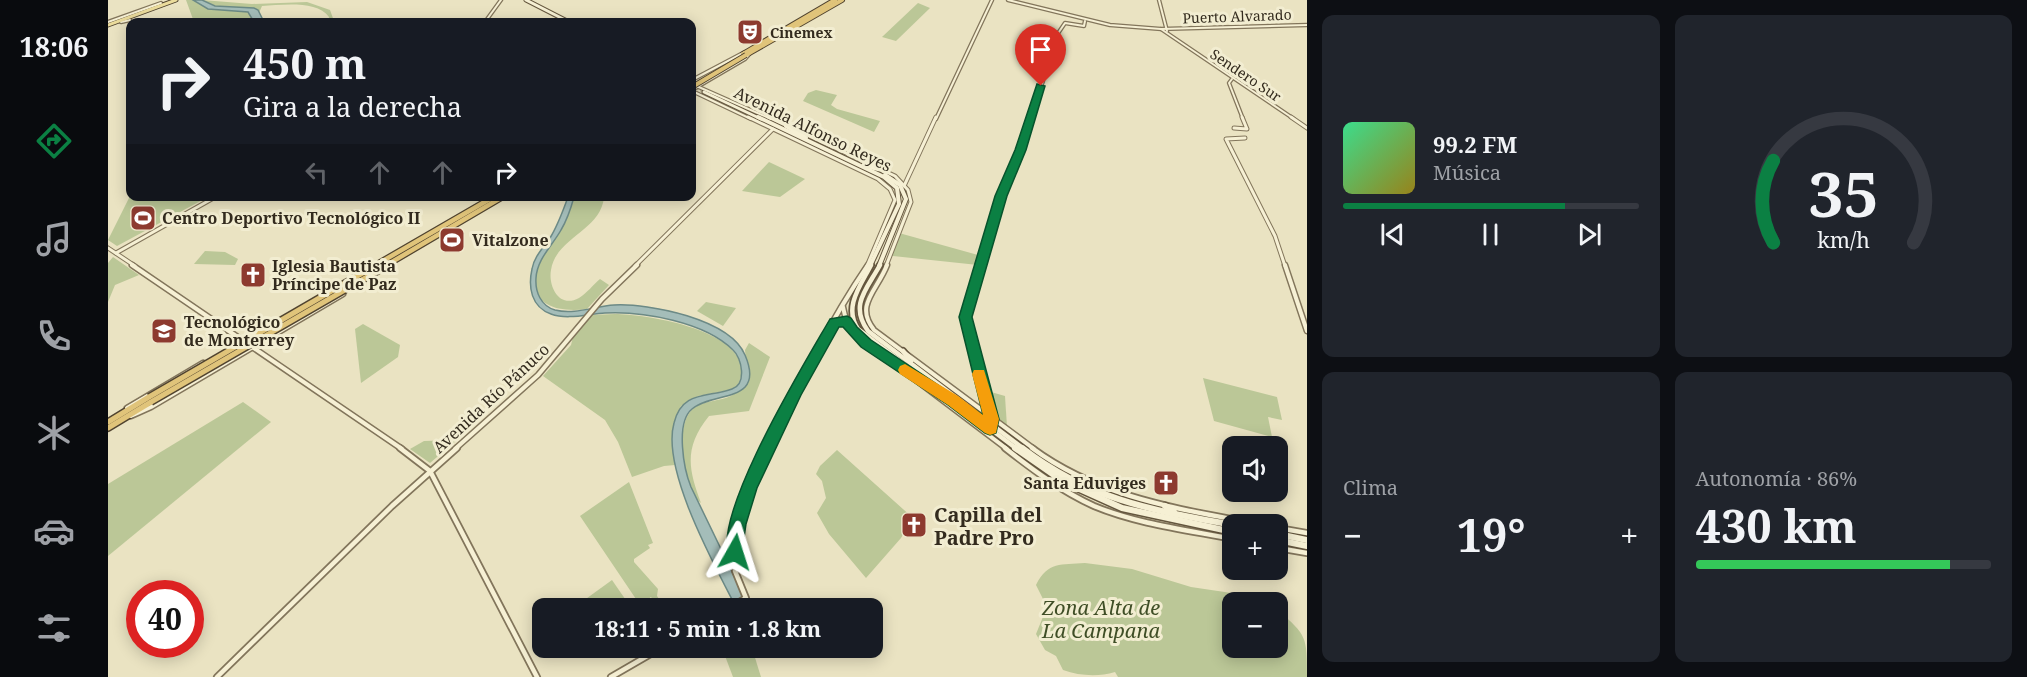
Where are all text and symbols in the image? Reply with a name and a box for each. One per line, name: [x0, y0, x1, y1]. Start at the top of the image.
street label: Puerto Alvarado: [1182, 5, 1292, 27]
theatre icon: Cinemex: [735, 17, 765, 47]
place label: Cinemex: [770, 23, 833, 42]
pin: [1015, 24, 1066, 86]
text: 18:06: [19, 28, 89, 65]
icon: arrive: [1024, 33, 1057, 66]
text: 450 m: [243, 34, 367, 91]
icon: right: [144, 42, 222, 120]
street label: Sendero Sur: [1207, 44, 1285, 106]
street label: Avenida Alfonso Reyes: [731, 81, 895, 177]
text: Gira a la derecha: [243, 88, 462, 125]
icon: directions: [33, 120, 75, 162]
text: 99.2 FM: [1433, 129, 1517, 159]
text: 35: [1808, 150, 1879, 235]
icon: left: [300, 156, 333, 189]
icon: ahead: [363, 156, 396, 189]
icon: ahead: [426, 156, 459, 189]
icon: right: [489, 156, 522, 189]
text: Música: [1433, 159, 1501, 186]
sports icon: Centro Deportivo Tecnológico II: [128, 203, 158, 233]
place label: Centro Deportivo Tecnológico II: [162, 207, 420, 229]
icon: music: [33, 218, 75, 260]
icon: previous: [1376, 218, 1409, 251]
icon: pause: [1474, 218, 1507, 251]
icon: next: [1573, 218, 1606, 251]
sports icon: Vitalzone: [437, 225, 467, 255]
text: km/h: [1817, 226, 1870, 255]
place label: Vitalzone: [472, 229, 549, 251]
place label: Iglesia Bautista Príncipe de Paz: [272, 255, 397, 295]
church icon: Iglesia Bautista Príncipe de Paz: [238, 260, 268, 290]
place label: Tecnológico de Monterrey: [184, 311, 295, 351]
icon: phone: [33, 315, 75, 357]
school or university icon: Tecnológico de Monterrey: [149, 316, 179, 346]
street label: Avenida Río Pánuco: [428, 338, 554, 458]
icon: climate: [33, 412, 75, 454]
map controls: [1222, 436, 1288, 658]
button: sound: [1222, 436, 1288, 502]
text: Autonomía · 86%: [1696, 465, 1857, 492]
church icon: Santa Eduviges: [1151, 468, 1181, 498]
place label: Santa Eduviges: [1024, 472, 1146, 494]
text: Clima: [1343, 474, 1398, 501]
text: 430 km: [1696, 495, 1857, 556]
place label: Capilla del Padre Pro: [934, 501, 1042, 551]
text: 19°: [1457, 504, 1526, 565]
icon: car: [33, 510, 75, 552]
church icon: Capilla del Padre Pro: [899, 510, 929, 540]
text: −: [1343, 513, 1362, 558]
text: +: [1620, 513, 1638, 558]
button: +: [1222, 514, 1288, 580]
position arrow: [703, 520, 767, 584]
speed limit sign: 40: [126, 580, 204, 658]
button: −: [1222, 592, 1288, 658]
park label: Zona Alta de La Campana: [1041, 594, 1160, 644]
icon: filters: [33, 607, 75, 649]
text: 18:11 · 5 min · 1.8 km: [594, 613, 821, 643]

